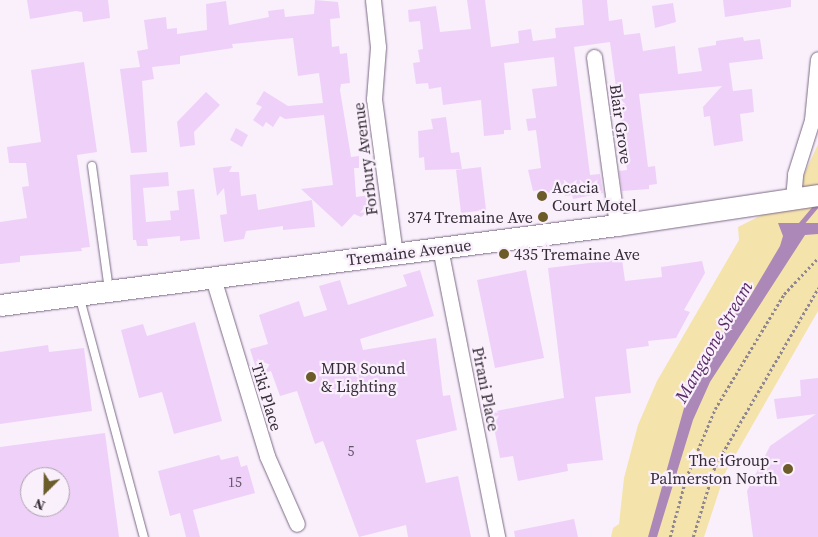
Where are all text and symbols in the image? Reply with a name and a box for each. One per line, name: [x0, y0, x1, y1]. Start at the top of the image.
street label: Blair Grove: [606, 83, 636, 165]
street label: Forbury Avenue: [349, 101, 381, 217]
place label: Acacia Court Motel: [552, 177, 637, 215]
marker: Acacia Court Motel: [536, 190, 548, 202]
place label: 374 Tremaine Ave: [407, 207, 533, 227]
marker: 374 Tremaine Ave: [537, 211, 549, 223]
street label: Tremaine Avenue: [346, 235, 472, 269]
place label: 435 Tremaine Ave: [514, 244, 640, 264]
marker: 435 Tremaine Ave: [498, 248, 510, 260]
water label: Mangaone Stream: [671, 277, 757, 407]
street label: Pirani Place: [468, 345, 504, 433]
place label: MDR Sound & Lighting: [321, 358, 405, 396]
street label: Tiki Place: [248, 361, 286, 433]
marker: MDR Sound & Lighting: [305, 371, 317, 383]
house number: 5: [348, 443, 354, 459]
place label: The iGroup - Palmerston North: [650, 450, 778, 488]
marker: The iGroup - Palmerston North: [782, 463, 794, 475]
north arrow: [20, 467, 70, 517]
house number: 15: [228, 474, 242, 490]
text: N: [31, 494, 48, 516]

